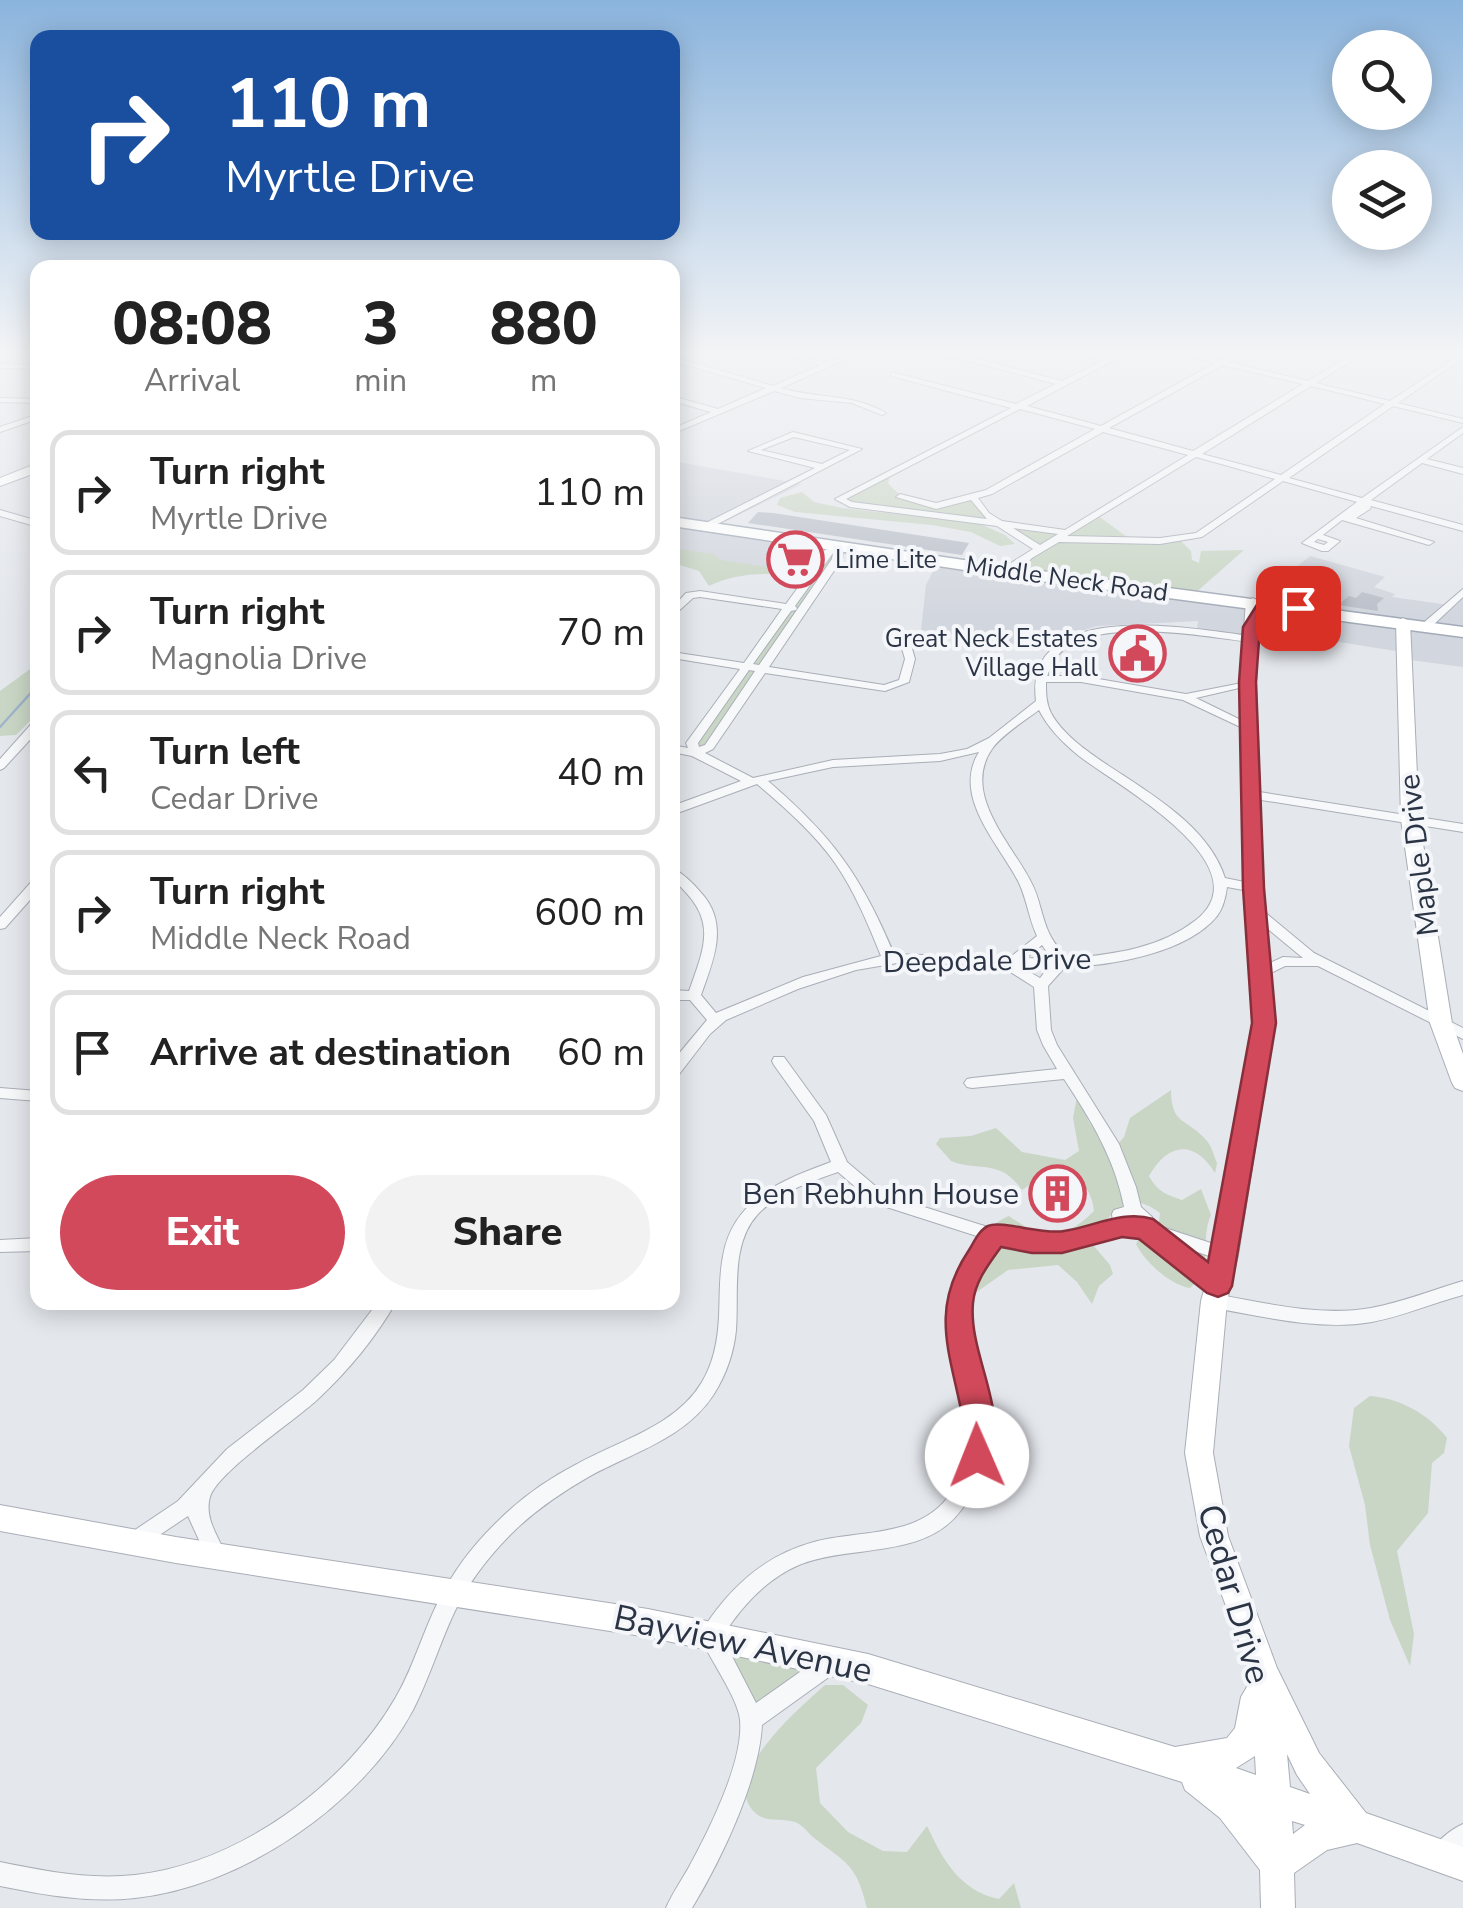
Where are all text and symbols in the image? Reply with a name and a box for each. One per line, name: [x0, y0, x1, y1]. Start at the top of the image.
map controls: [1332, 30, 1432, 250]
button: search: [1332, 30, 1432, 130]
text: 110 m: [225, 56, 431, 152]
icon: right: [60, 70, 190, 200]
text: Myrtle Drive: [225, 147, 475, 208]
button: layers: [1332, 150, 1432, 250]
text: 08:08: [112, 283, 272, 365]
text: 3: [363, 283, 399, 365]
text: 880: [490, 283, 598, 365]
text: Arrival: [144, 359, 240, 402]
text: min: [354, 359, 407, 402]
text: m: [530, 359, 557, 402]
text: Turn right: [150, 446, 325, 497]
icon: right: [65, 465, 120, 520]
text: 110 m: [534, 467, 645, 518]
text: Myrtle Drive: [150, 497, 328, 540]
supermarket icon: Lime Lite: [766, 530, 826, 590]
place label: Lime Lite: [835, 543, 937, 577]
street label: Middle Neck Road: [964, 548, 1170, 610]
pin: [1256, 566, 1341, 651]
icon: arrive: [1271, 581, 1326, 636]
text: Turn right: [150, 586, 325, 637]
icon: right: [65, 605, 120, 660]
text: 70 m: [557, 607, 645, 658]
place label: Great Neck Estates Village Hall: [885, 622, 1099, 685]
public building icon: Great Neck Estates Village Hall: [1107, 623, 1167, 683]
text: Magnolia Drive: [150, 637, 367, 680]
text: Turn left: [150, 726, 300, 777]
icon: left: [65, 745, 120, 800]
text: 40 m: [557, 747, 645, 798]
street label: Maple Drive: [1389, 772, 1449, 938]
text: Cedar Drive: [150, 777, 319, 820]
text: Turn right: [150, 866, 325, 917]
icon: right: [65, 885, 120, 940]
text: 600 m: [534, 887, 645, 938]
text: Middle Neck Road: [150, 917, 411, 960]
street label: Deepdale Drive: [882, 939, 1092, 983]
icon: arrive: [65, 1025, 120, 1080]
text: Arrive at destination: [150, 1027, 511, 1078]
text: 60 m: [557, 1027, 645, 1078]
building icon: Ben Rebhuhn House: [1028, 1164, 1088, 1224]
place label: Ben Rebhuhn House: [742, 1174, 1019, 1215]
button: Exit: [60, 1175, 345, 1290]
button: Share: [365, 1175, 650, 1290]
position arrow: [925, 1404, 1029, 1508]
street label: Cedar Drive: [1186, 1499, 1282, 1689]
street label: Bayview Avenue: [610, 1594, 876, 1694]

